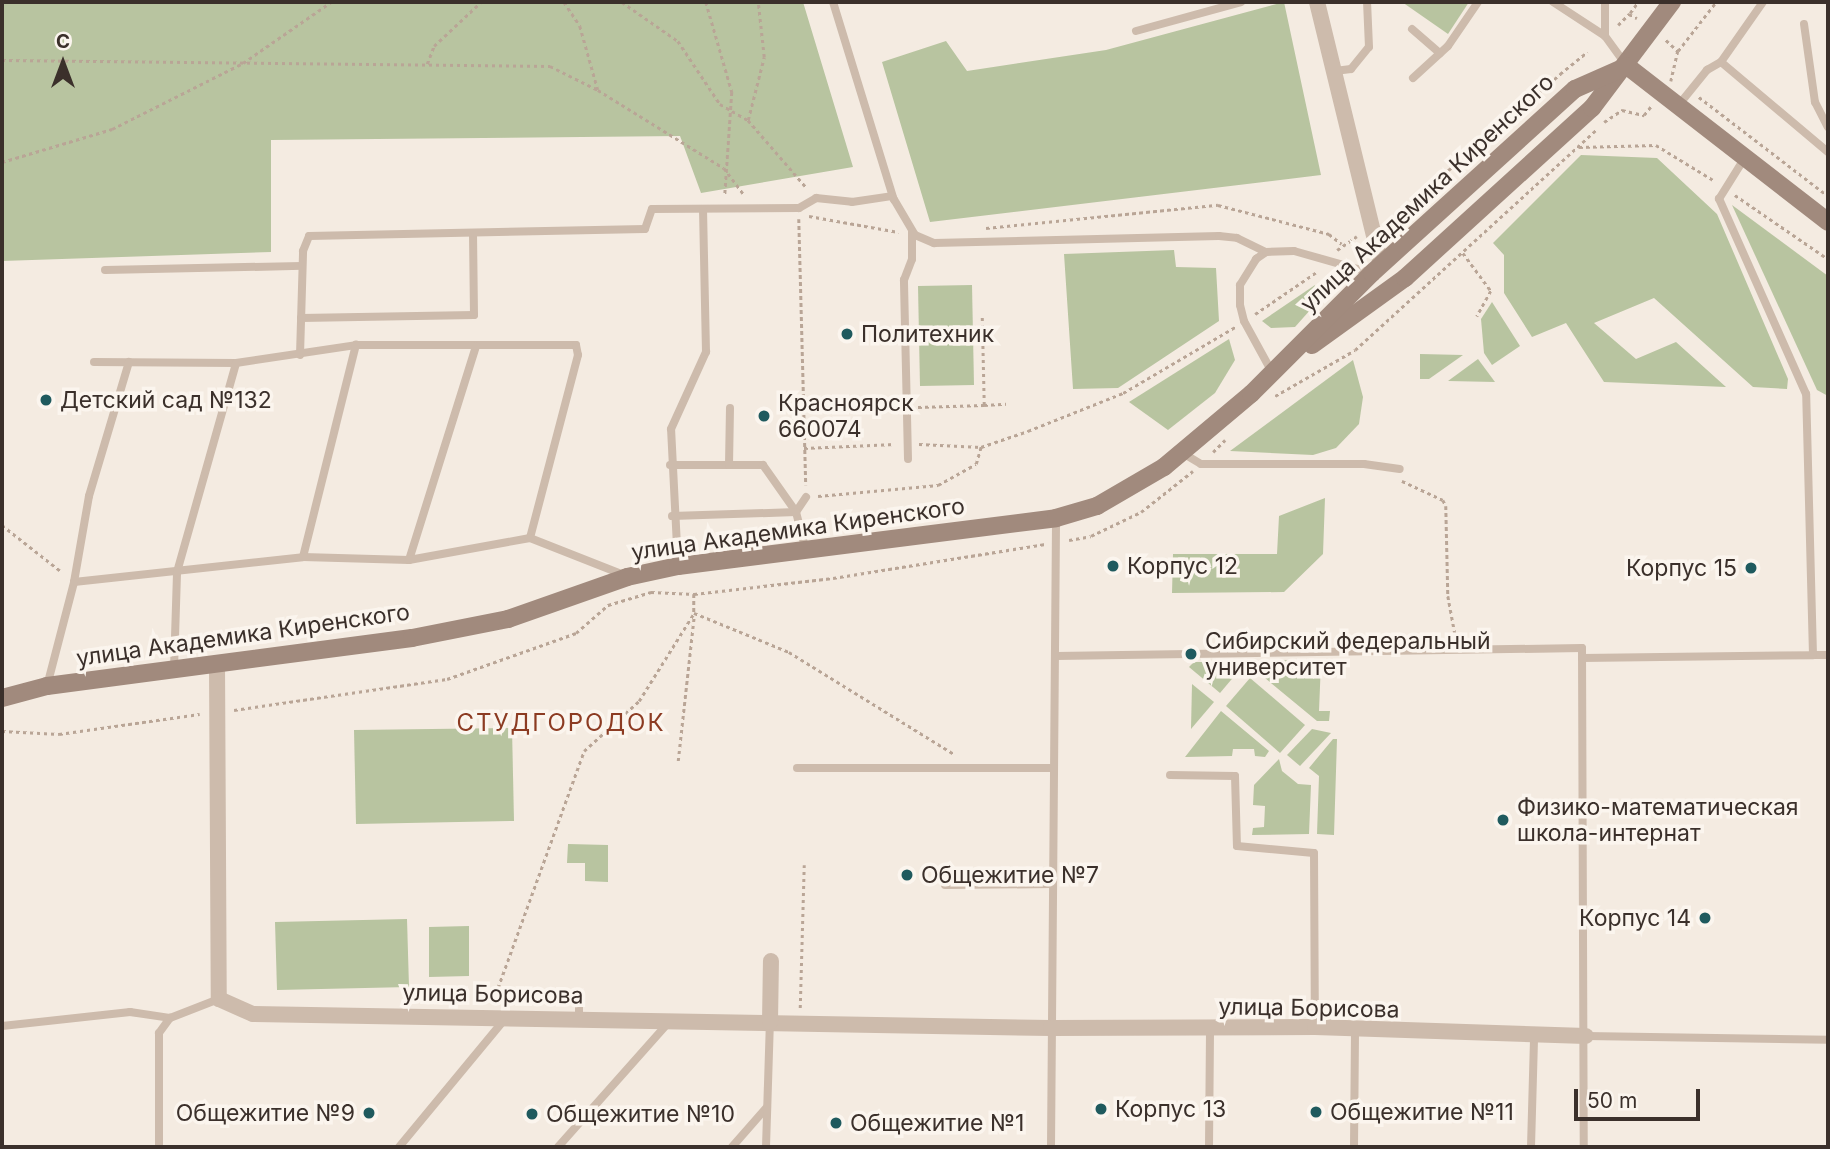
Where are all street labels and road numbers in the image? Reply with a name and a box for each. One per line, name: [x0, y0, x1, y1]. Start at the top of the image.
street label: улица Академика Киренского: [1295, 68, 1559, 318]
street label: улица Академика Киренского: [629, 492, 967, 566]
street label: улица Академика Киренского: [74, 598, 412, 672]
street label: улица Борисова: [402, 979, 584, 1009]
street label: улица Борисова: [1218, 993, 1400, 1023]

